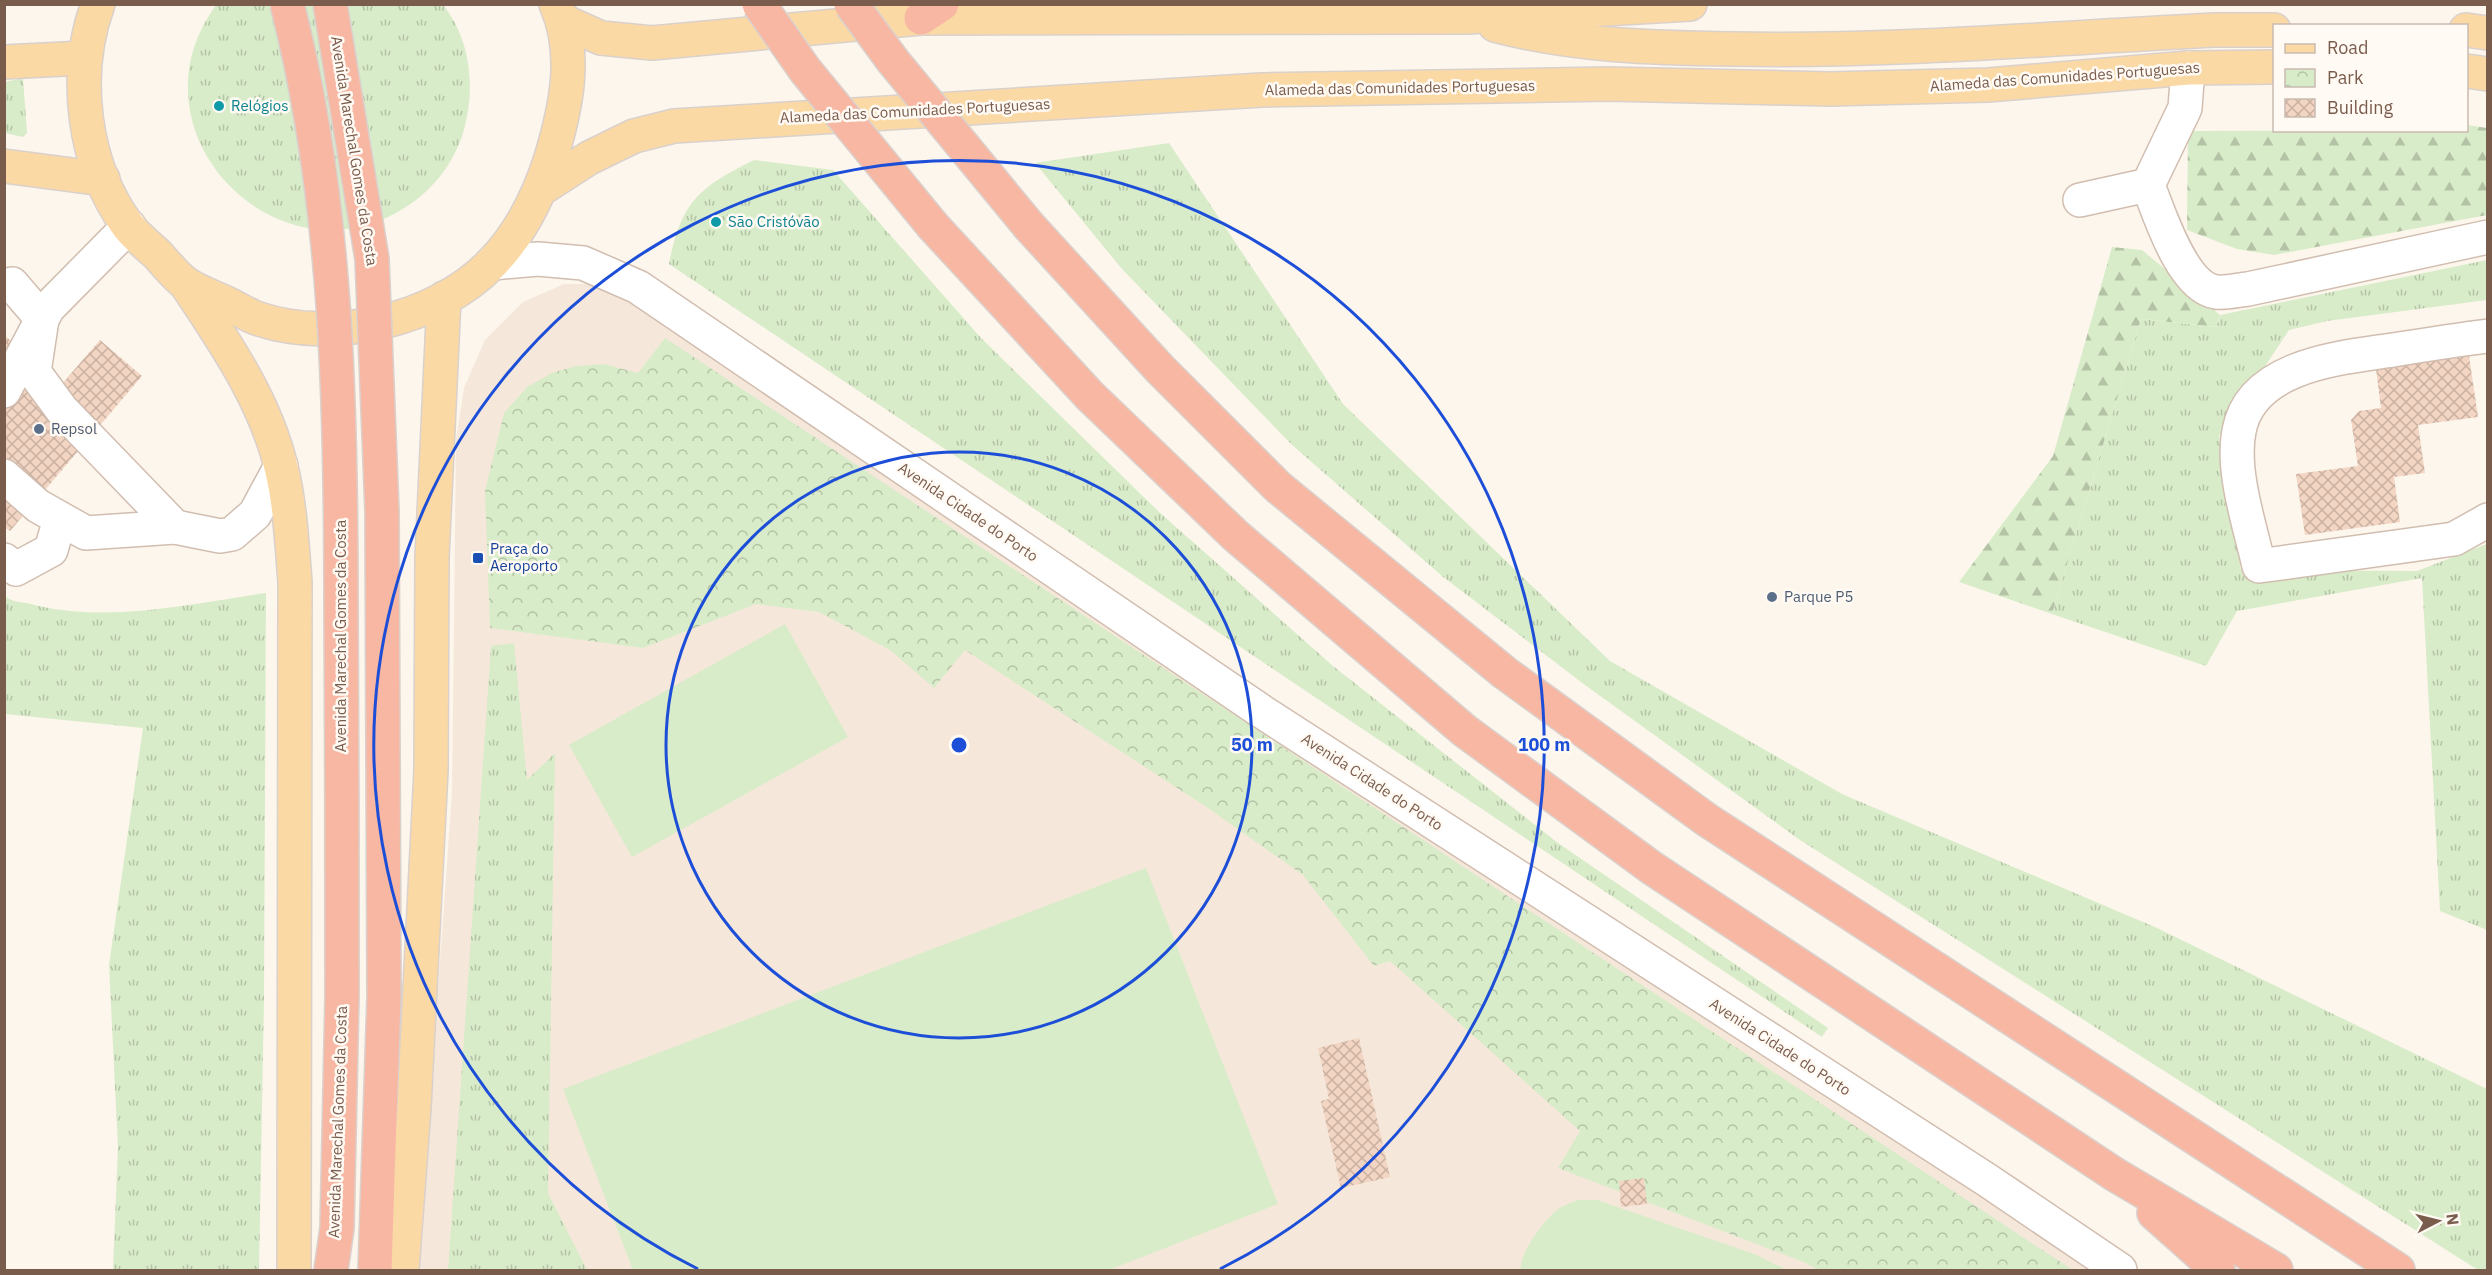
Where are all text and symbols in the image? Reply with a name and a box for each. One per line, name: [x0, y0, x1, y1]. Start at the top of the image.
legend: [2273, 24, 2468, 132]
street label: Avenida Marechal Gomes da Costa: [327, 35, 382, 267]
text: Road: [2327, 36, 2368, 59]
street label: Alameda das Comunidades Portuguesas: [1929, 58, 2201, 95]
text: Park: [2327, 66, 2364, 89]
street label: Alameda das Comunidades Portuguesas: [1264, 76, 1535, 99]
street label: Alameda das Comunidades Portuguesas: [779, 94, 1051, 127]
place label: Relógios: [231, 96, 288, 115]
text: Building: [2327, 96, 2394, 119]
marker: Relógios: [212, 99, 226, 113]
place label: São Cristóvão: [728, 212, 820, 231]
marker: São Cristóvão: [709, 215, 723, 229]
place label: Repsol: [51, 419, 97, 438]
marker: Repsol: [32, 422, 46, 436]
street label: Avenida Cidade do Porto: [895, 458, 1042, 565]
street label: Avenida Marechal Gomes da Costa: [331, 520, 350, 752]
place label: Praça do Aeroporto: [490, 539, 558, 575]
marker: Praça do Aeroporto: [471, 551, 485, 565]
place label: Parque P5: [1784, 587, 1853, 606]
marker: Parque P5: [1765, 590, 1779, 604]
street label: Avenida Cidade do Porto: [1298, 729, 1446, 834]
text: 50 m: [1231, 733, 1273, 756]
text: 100 m: [1518, 733, 1570, 756]
centre of rings: [949, 735, 969, 755]
street label: Avenida Cidade do Porto: [1706, 994, 1854, 1099]
street label: Avenida Marechal Gomes da Costa: [324, 1006, 351, 1238]
north arrow: [2408, 1191, 2468, 1251]
text: N: [2442, 1212, 2464, 1226]

